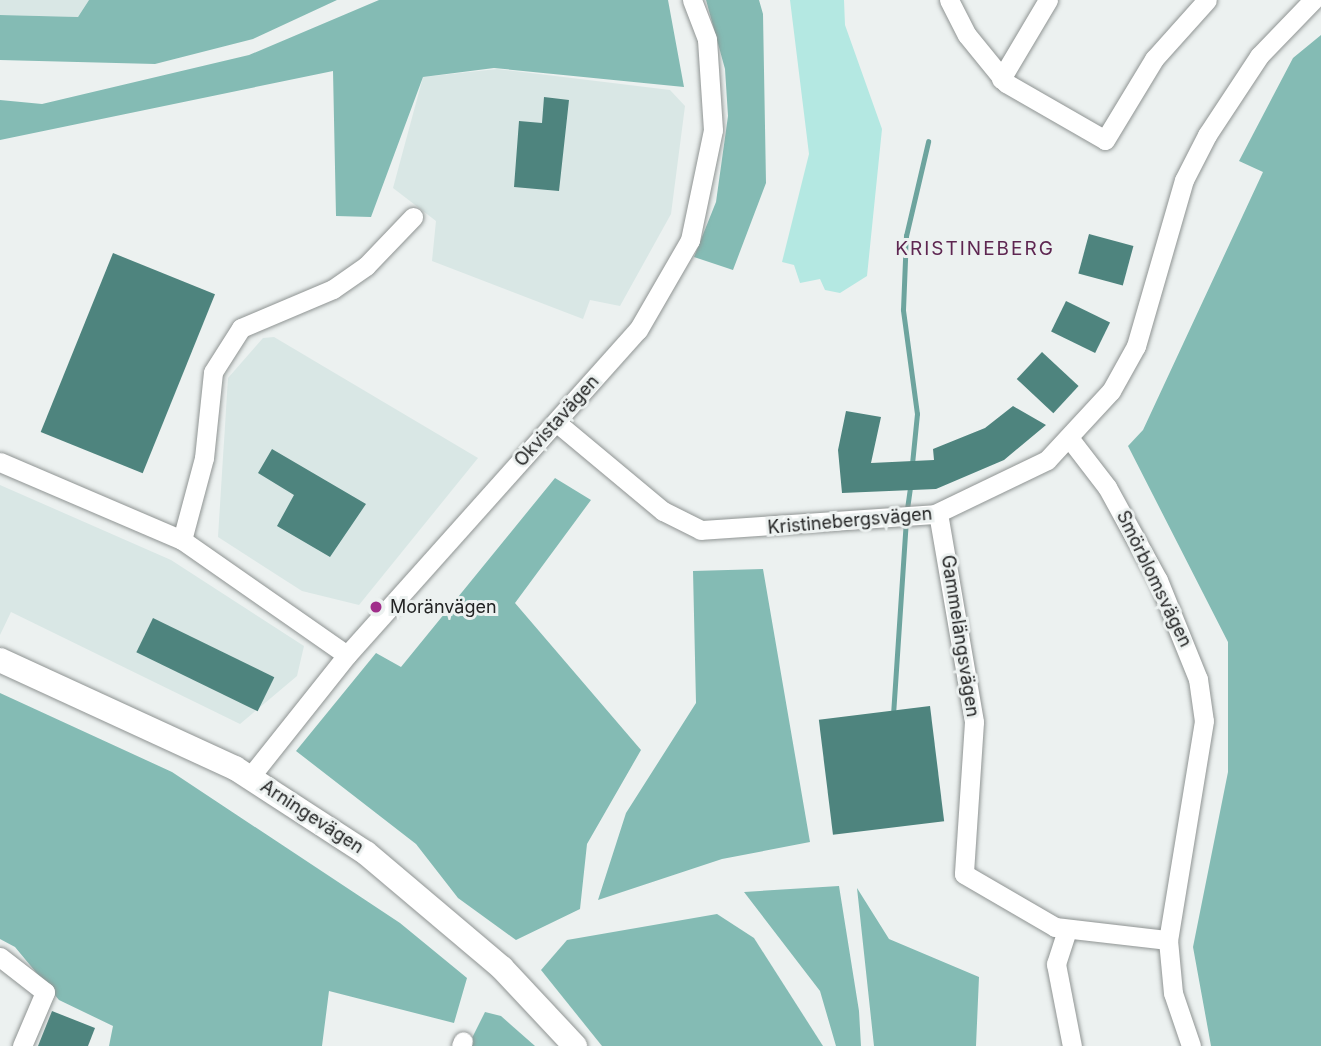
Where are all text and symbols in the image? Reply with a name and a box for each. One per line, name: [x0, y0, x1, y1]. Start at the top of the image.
district label: KRISTINEBERG: [897, 238, 1053, 260]
street label: Okvistavägen: [510, 371, 604, 471]
street label: Kristinebergsvägen: [767, 503, 933, 539]
street label: Smörblomsvägen: [1112, 507, 1196, 651]
street label: Gammelängsvägen: [937, 554, 983, 718]
place label: Moränvägen: [390, 596, 497, 618]
marker: Moränvägen: [368, 599, 384, 615]
street label: Arningevägen: [256, 776, 368, 858]

